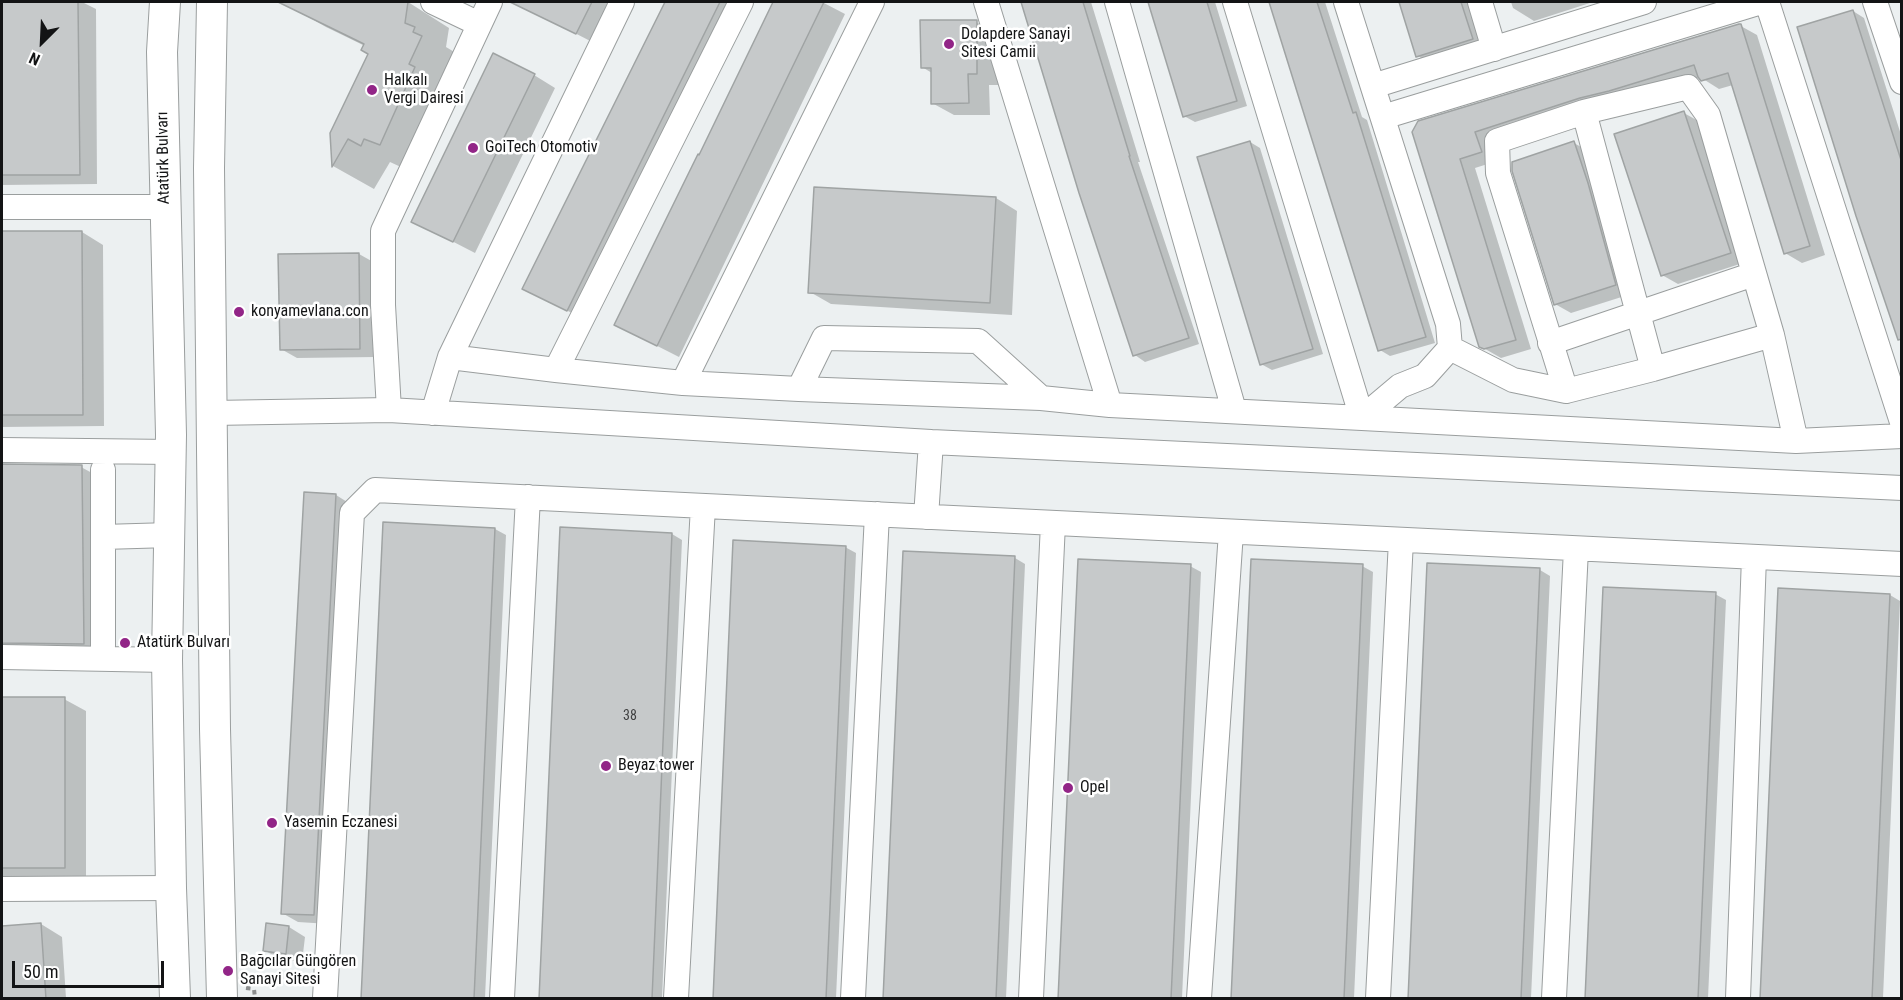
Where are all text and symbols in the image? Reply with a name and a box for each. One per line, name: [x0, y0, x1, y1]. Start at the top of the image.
north arrow: [12, 12, 72, 72]
place label: Dolapdere Sanayi Sitesi Camii: [961, 25, 1070, 63]
marker: Dolapdere Sanayi Sitesi Camii: [942, 37, 956, 51]
text: N: [26, 48, 43, 70]
place label: Halkalı Vergi Dairesi: [384, 71, 464, 109]
marker: Halkalı Vergi Dairesi: [365, 83, 379, 97]
street label: Atatürk Bulvarı: [154, 111, 174, 205]
place label: GoiTech Otomotiv: [485, 138, 598, 158]
marker: GoiTech Otomotiv: [466, 141, 480, 155]
place label: konyamevlana.con: [251, 302, 369, 322]
marker: konyamevlana.con: [232, 305, 246, 319]
place label: Atatürk Bulvarı: [137, 633, 230, 653]
marker: Atatürk Bulvarı: [118, 636, 132, 650]
house number: 38: [623, 708, 637, 724]
place label: Beyaz tower: [618, 756, 694, 776]
marker: Beyaz tower: [599, 759, 613, 773]
place label: Opel: [1080, 778, 1109, 798]
marker: Opel: [1061, 781, 1075, 795]
place label: Yasemin Eczanesi: [284, 813, 398, 833]
marker: Yasemin Eczanesi: [265, 816, 279, 830]
scale bar: [15, 949, 166, 987]
place label: Bağcılar Güngören Sanayi Sitesi: [240, 952, 356, 990]
text: 50 m: [23, 961, 58, 982]
marker: Bağcılar Güngören Sanayi Sitesi: [221, 964, 235, 978]

